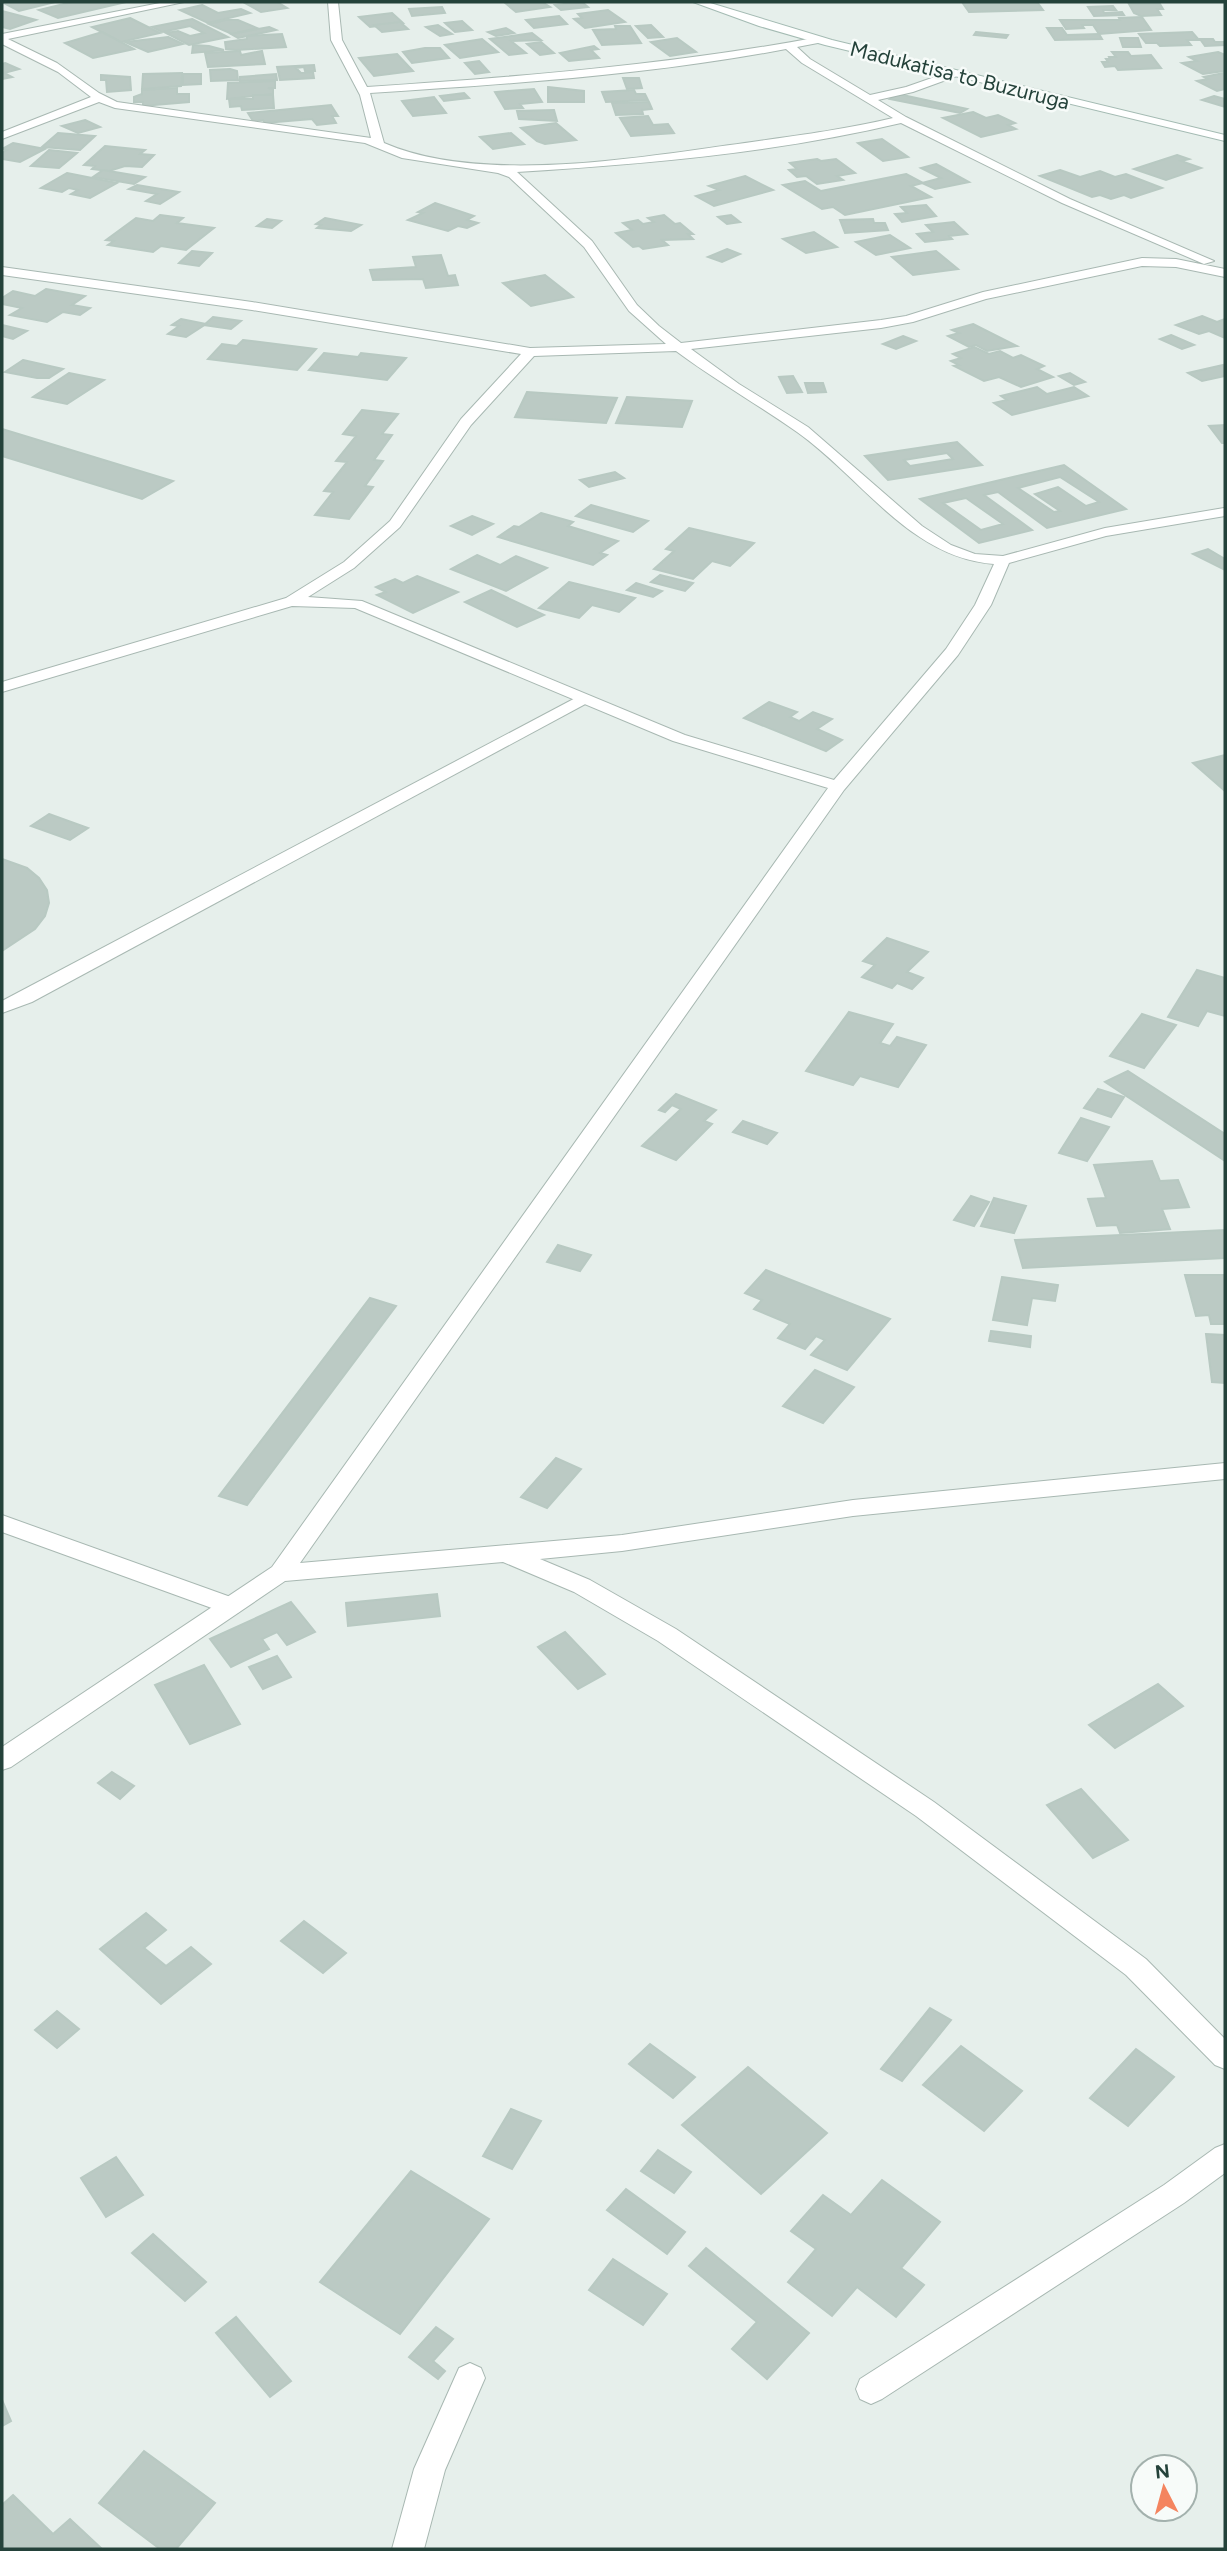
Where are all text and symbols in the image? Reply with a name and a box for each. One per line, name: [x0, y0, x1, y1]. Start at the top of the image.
street label: Madukatisa to Buzuruga: [848, 36, 1072, 114]
north arrow: [1129, 2453, 1199, 2523]
text: N: [1154, 2459, 1171, 2484]

